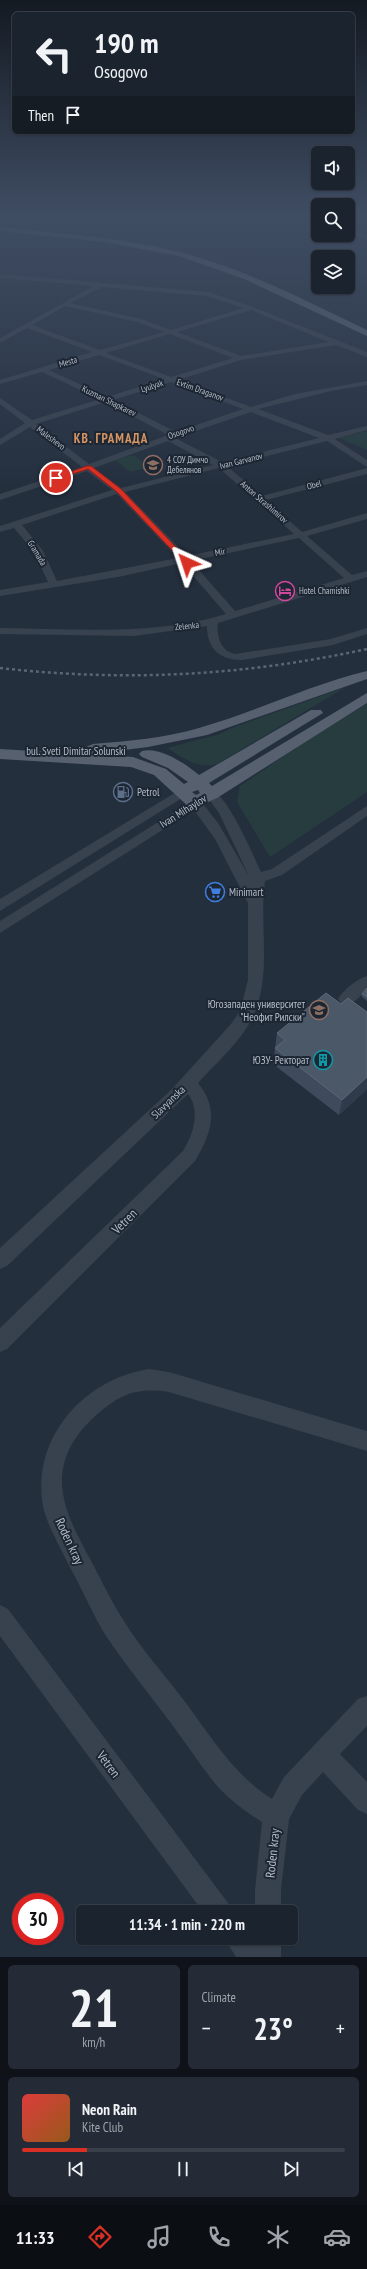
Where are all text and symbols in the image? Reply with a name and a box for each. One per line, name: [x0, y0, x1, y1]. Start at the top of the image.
text: 190 m: [94, 24, 158, 61]
icon: left: [28, 28, 80, 80]
text: Osogovo: [94, 60, 148, 83]
icon: arrive: [62, 104, 84, 126]
text: Then: [28, 106, 54, 125]
map controls: [311, 146, 355, 294]
button: sound: [311, 146, 355, 190]
button: search: [311, 198, 355, 242]
button: layers: [311, 250, 355, 294]
street label: Mesta: [57, 354, 79, 369]
street label: Evtim Draganov: [175, 376, 226, 403]
street label: Lyulyak: [139, 377, 165, 394]
street label: Kuzman Shapkarev: [80, 383, 138, 419]
street label: Osogovo: [166, 422, 195, 441]
street label: Maleshevo: [35, 423, 68, 452]
district label: КВ. ГРАМАДА: [74, 430, 148, 447]
street label: Ivan Garvanov: [218, 450, 264, 471]
school or university icon: 4 СОУ Димчо Дебелянов: [142, 454, 164, 476]
place label: 4 СОУ Димчо Дебелянов: [167, 454, 208, 475]
pin: [39, 461, 73, 495]
icon: arrive: [45, 467, 67, 489]
street label: Obel: [305, 477, 323, 492]
street label: Anton Strashimirov: [238, 478, 291, 526]
street label: Gramada: [26, 538, 49, 568]
position arrow: [166, 542, 208, 584]
street label: Mir: [214, 545, 226, 558]
hotel icon: Hotel Chamishki: [274, 580, 296, 602]
place label: Hotel Chamishki: [299, 585, 350, 596]
street label: Zelenka: [174, 619, 200, 632]
street label: bul. Sveti Dimitar Solunski: [26, 744, 126, 758]
fuel station icon: Petrol: [112, 781, 134, 803]
place label: Petrol: [137, 785, 160, 799]
street label: Ivan Mihaylov: [157, 791, 210, 831]
supermarket icon: Minimart: [204, 881, 226, 903]
place label: Minimart: [229, 885, 263, 899]
place label: Югозападен университет "Неофит Рилски": [208, 997, 305, 1024]
school or university icon: Югозападен университет "Неофит Рилски": [308, 999, 330, 1021]
building icon: ЮЗУ- Ректорат: [312, 1049, 334, 1071]
place label: ЮЗУ- Ректорат: [253, 1053, 309, 1067]
street label: Slavyanska: [148, 1082, 188, 1122]
street label: Vetren: [107, 1205, 141, 1238]
street label: Roden kray: [51, 1515, 88, 1567]
street label: Vetren: [92, 1747, 124, 1781]
street label: Roden kray: [261, 1827, 284, 1879]
speed limit sign: 30: [12, 1893, 64, 1945]
text: 11:34 · 1 min · 220 m: [129, 1915, 245, 1934]
text: 21: [69, 1974, 119, 2041]
text: Climate: [202, 1989, 236, 2006]
text: 23°: [253, 2009, 293, 2048]
text: −: [202, 2014, 211, 2042]
text: +: [336, 2014, 345, 2042]
text: km/h: [82, 2034, 105, 2051]
text: Neon Rain: [82, 2100, 137, 2119]
text: Kite Club: [82, 2119, 123, 2136]
icon: previous: [65, 2158, 87, 2180]
icon: pause: [172, 2158, 194, 2180]
icon: next: [280, 2158, 302, 2180]
icon: directions: [86, 2223, 114, 2251]
icon: music: [145, 2223, 173, 2251]
icon: phone: [205, 2223, 233, 2251]
icon: climate: [264, 2223, 292, 2251]
icon: car: [323, 2223, 351, 2251]
text: 11:33: [16, 2226, 55, 2249]

